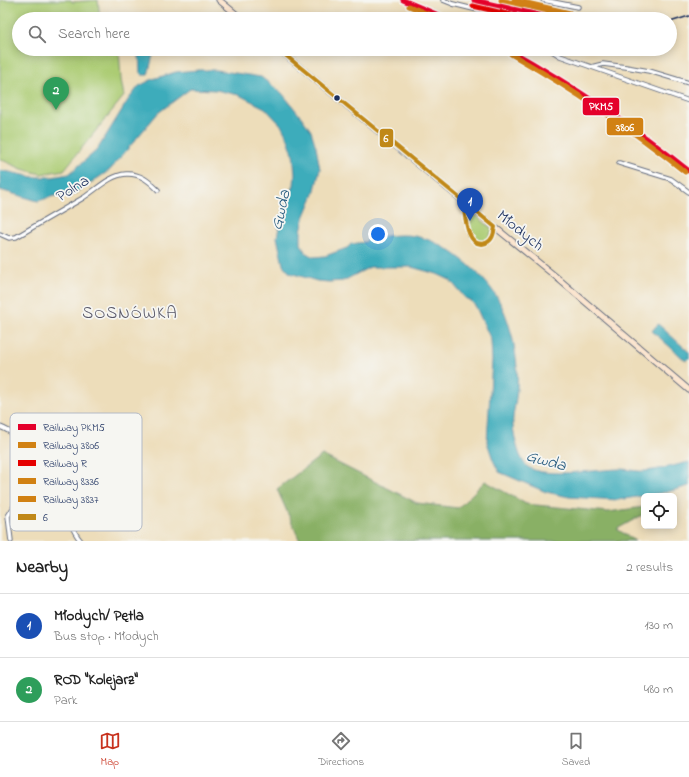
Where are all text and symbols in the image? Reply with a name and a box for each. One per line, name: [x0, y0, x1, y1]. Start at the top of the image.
search box: [12, 12, 677, 56]
icon: search: [26, 23, 48, 45]
text: Search here: [58, 23, 130, 45]
pin: 2: [43, 77, 69, 110]
unlabelled marker: [332, 93, 342, 103]
line badge: PKM5: [582, 97, 620, 116]
text: PKM5: [588, 99, 614, 115]
line badge: 3806: [606, 117, 644, 136]
text: 3806: [615, 120, 634, 136]
line badge: 6: [379, 128, 394, 148]
text: 6: [383, 131, 389, 147]
street label: Polna: [52, 169, 94, 209]
water label: Gwda: [264, 187, 298, 232]
pin: 1: [457, 188, 483, 221]
street label: Młodych: [491, 204, 549, 258]
your location: [368, 224, 388, 244]
district label: SOSNÓWKA: [82, 301, 178, 326]
legend: [10, 413, 142, 531]
text: Railway PKM5: [43, 420, 105, 437]
text: Railway 3806: [43, 438, 99, 455]
water label: Gwda: [523, 444, 570, 479]
text: Railway R: [43, 456, 88, 473]
text: Railway 8336: [43, 474, 99, 491]
text: Railway 3837: [43, 492, 99, 509]
map controls: [641, 493, 677, 529]
button: locate: [641, 493, 677, 529]
text: 6: [43, 510, 48, 526]
text: Nearby: [16, 555, 68, 580]
text: 2 results: [626, 558, 673, 577]
text: Młodych/ Pętla: [54, 605, 144, 627]
text: 1: [27, 616, 31, 635]
text: 130 m: [645, 616, 673, 635]
text: Bus stop · Młodych: [54, 627, 159, 646]
text: ROD "Kolejarz": [54, 669, 138, 691]
text: 2: [26, 680, 32, 699]
text: 480 m: [644, 680, 673, 699]
text: Park: [54, 691, 78, 710]
tab: Map: [99, 730, 121, 770]
tab: Directions: [318, 730, 364, 770]
tab: Saved: [562, 730, 590, 770]

